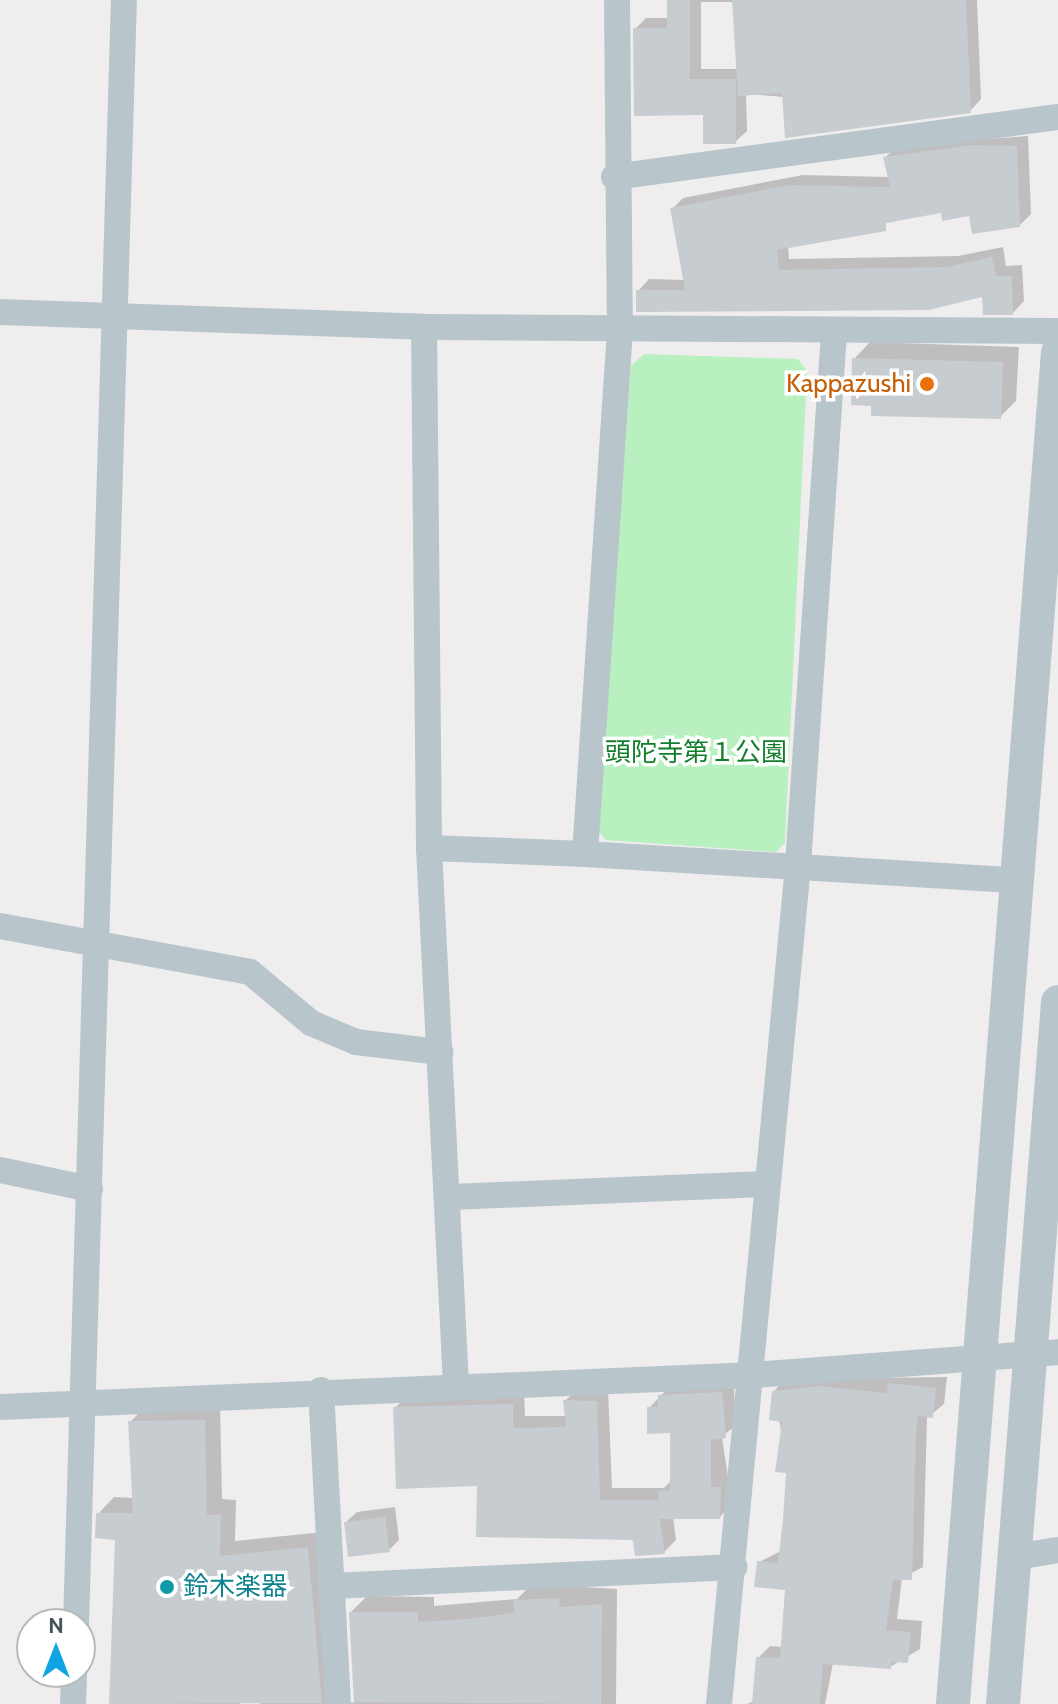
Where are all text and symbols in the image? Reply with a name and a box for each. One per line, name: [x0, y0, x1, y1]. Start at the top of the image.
place label: Kappazushi: [786, 368, 911, 400]
marker: Kappazushi: [918, 375, 936, 393]
park label: 頭陀寺第１公園: [605, 737, 787, 769]
place label: 鈴木楽器: [183, 1571, 287, 1603]
marker: 鈴木楽器: [158, 1578, 176, 1596]
north arrow: [16, 1608, 96, 1688]
text: N: [48, 1612, 64, 1639]

